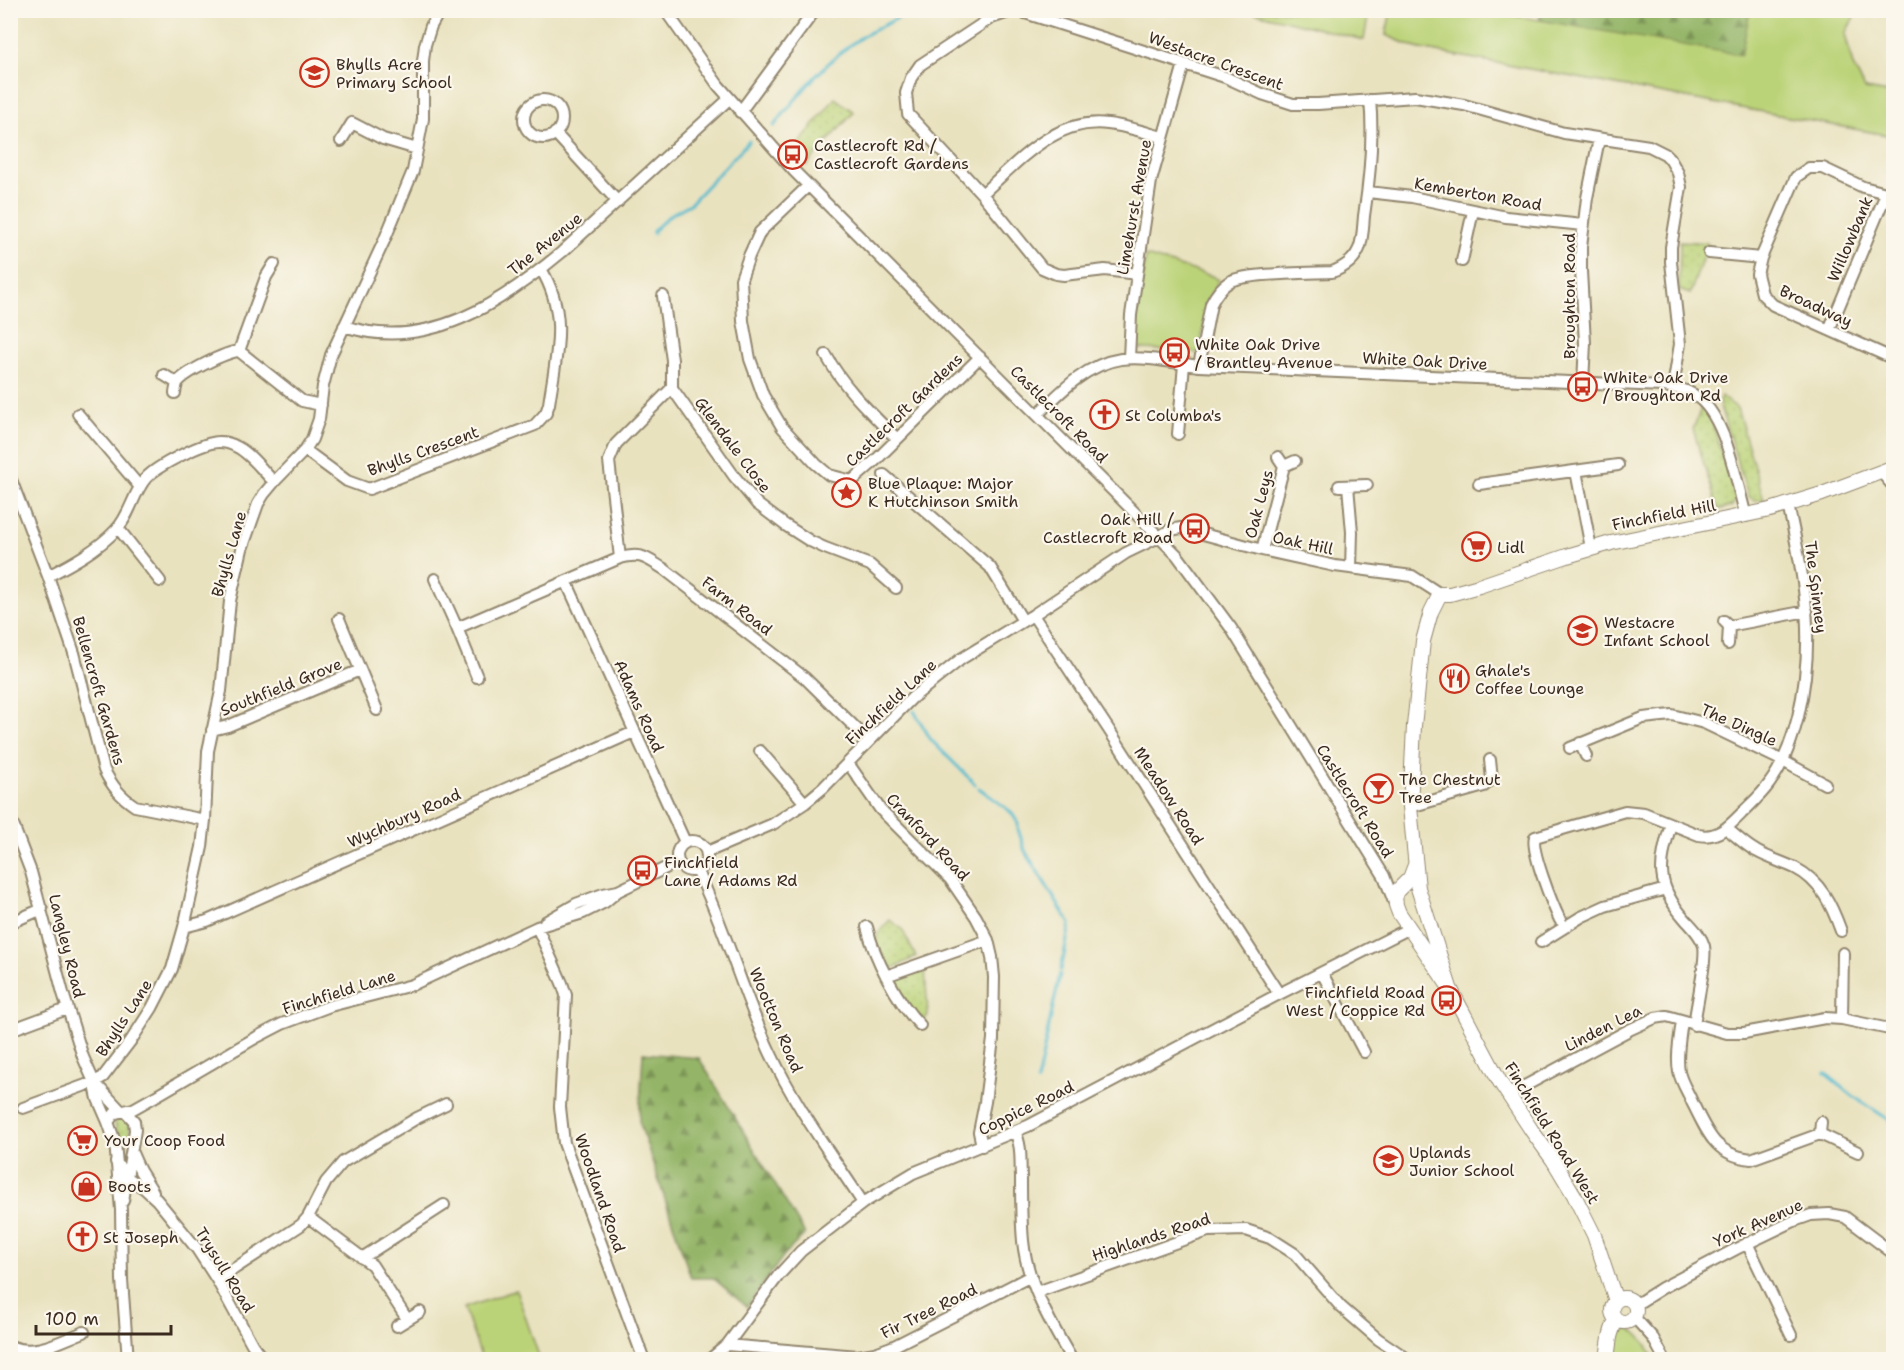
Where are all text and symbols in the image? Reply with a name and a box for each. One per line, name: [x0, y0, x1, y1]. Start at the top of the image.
street label: Westacre Crescent: [1146, 27, 1286, 95]
place label: Bhylls Acre Primary School: [336, 54, 452, 93]
school or university icon: Bhylls Acre Primary School: [299, 57, 331, 89]
place label: Castlecroft Rd / Castlecroft Gardens: [814, 135, 969, 174]
street label: Limehurst Avenue: [1112, 137, 1156, 277]
bus stop icon: Castlecroft Rd / Castlecroft Gardens: [777, 138, 809, 170]
street label: Kemberton Road: [1413, 172, 1543, 216]
street label: Willowbank: [1823, 193, 1877, 285]
street label: The Avenue: [503, 208, 587, 280]
street label: Broughton Road: [1559, 233, 1580, 359]
street label: Broadway: [1776, 280, 1856, 332]
place label: White Oak Drive / Brantley Avenue: [1195, 334, 1333, 373]
bus stop icon: White Oak Drive / Brantley Avenue: [1158, 337, 1190, 369]
street label: White Oak Drive: [1362, 347, 1488, 375]
street label: Castlecroft Gardens: [841, 349, 967, 471]
street label: Castlecroft Road: [1006, 361, 1112, 467]
place label: White Oak Drive / Broughton Rd: [1603, 367, 1728, 406]
bus stop icon: White Oak Drive / Broughton Rd: [1566, 370, 1598, 402]
street label: Glendale Close: [690, 393, 776, 497]
church icon: St Columba's: [1088, 399, 1120, 431]
place label: St Columba's: [1125, 405, 1222, 426]
street label: Bhylls Crescent: [364, 421, 482, 481]
street label: Oak Leys: [1240, 467, 1278, 541]
place label: Blue Plaque: Major K Hutchinson Smith: [868, 473, 1019, 512]
place icon: Blue Plaque: Major K Hutchinson Smith: [831, 476, 863, 508]
street label: Finchfield Hill: [1610, 495, 1718, 535]
street label: Bhylls Lane: [207, 509, 251, 599]
place label: Oak Hill / Castlecroft Road: [1043, 509, 1174, 548]
bus stop icon: Oak Hill / Castlecroft Road: [1178, 512, 1210, 544]
street label: Oak Hill: [1271, 526, 1335, 560]
supermarket icon: Lidl: [1460, 531, 1492, 563]
place label: Lidl: [1497, 537, 1525, 558]
street label: The Spinney: [1800, 540, 1832, 634]
street label: Farm Road: [697, 572, 777, 640]
place label: Westacre Infant School: [1604, 612, 1710, 651]
street label: Bellencroft Gardens: [68, 614, 130, 768]
school or university icon: Westacre Infant School: [1567, 615, 1599, 647]
street label: Southfield Grove: [217, 653, 345, 721]
street label: Finchfield Lane: [841, 654, 941, 750]
street label: Adams Road: [609, 657, 669, 755]
place label: Ghale's Coffee Lounge: [1475, 660, 1584, 699]
restaurant icon: Ghale's Coffee Lounge: [1438, 663, 1470, 695]
street label: The Dingle: [1697, 699, 1781, 751]
street label: Castlecroft Road: [1312, 740, 1398, 862]
street label: Meadow Road: [1129, 743, 1209, 849]
place label: The Chestnut Tree: [1399, 769, 1501, 808]
bar icon: The Chestnut Tree: [1362, 772, 1394, 804]
street label: Wychbury Road: [344, 784, 464, 852]
street label: Cranford Road: [882, 789, 974, 885]
place label: Finchfield Lane / Adams Rd: [664, 852, 798, 891]
bus stop icon: Finchfield Lane / Adams Rd: [627, 855, 659, 887]
street label: Langley Road: [44, 892, 90, 1000]
street label: Wootton Road: [744, 964, 808, 1076]
street label: Finchfield Lane: [280, 965, 398, 1019]
street label: Bhylls Lane: [91, 975, 157, 1061]
place label: Finchfield Road West / Coppice Rd: [1286, 982, 1425, 1021]
bus stop icon: Finchfield Road West / Coppice Rd: [1430, 985, 1462, 1017]
street label: Linden Lea: [1561, 1000, 1645, 1056]
street label: Finchfield Road West: [1500, 1058, 1604, 1208]
street label: Coppice Road: [975, 1076, 1077, 1140]
supermarket icon: Your Coop Food: [67, 1124, 99, 1156]
place label: Your Coop Food: [104, 1130, 225, 1151]
street label: Woodland Road: [570, 1131, 630, 1255]
place label: Uplands Junior School: [1409, 1142, 1515, 1181]
school or university icon: Uplands Junior School: [1372, 1145, 1404, 1177]
shop icon: Boots: [71, 1170, 103, 1202]
place label: Boots: [108, 1176, 152, 1197]
street label: York Avenue: [1710, 1194, 1806, 1252]
street label: Highlands Road: [1089, 1208, 1213, 1266]
church icon: St Joseph: [66, 1221, 98, 1253]
street label: Trysull Road: [190, 1223, 260, 1317]
place label: St Joseph: [103, 1227, 179, 1248]
street label: Fir Tree Road: [877, 1279, 981, 1343]
scale bar: [36, 1298, 171, 1336]
text: 100 m: [45, 1307, 99, 1331]

